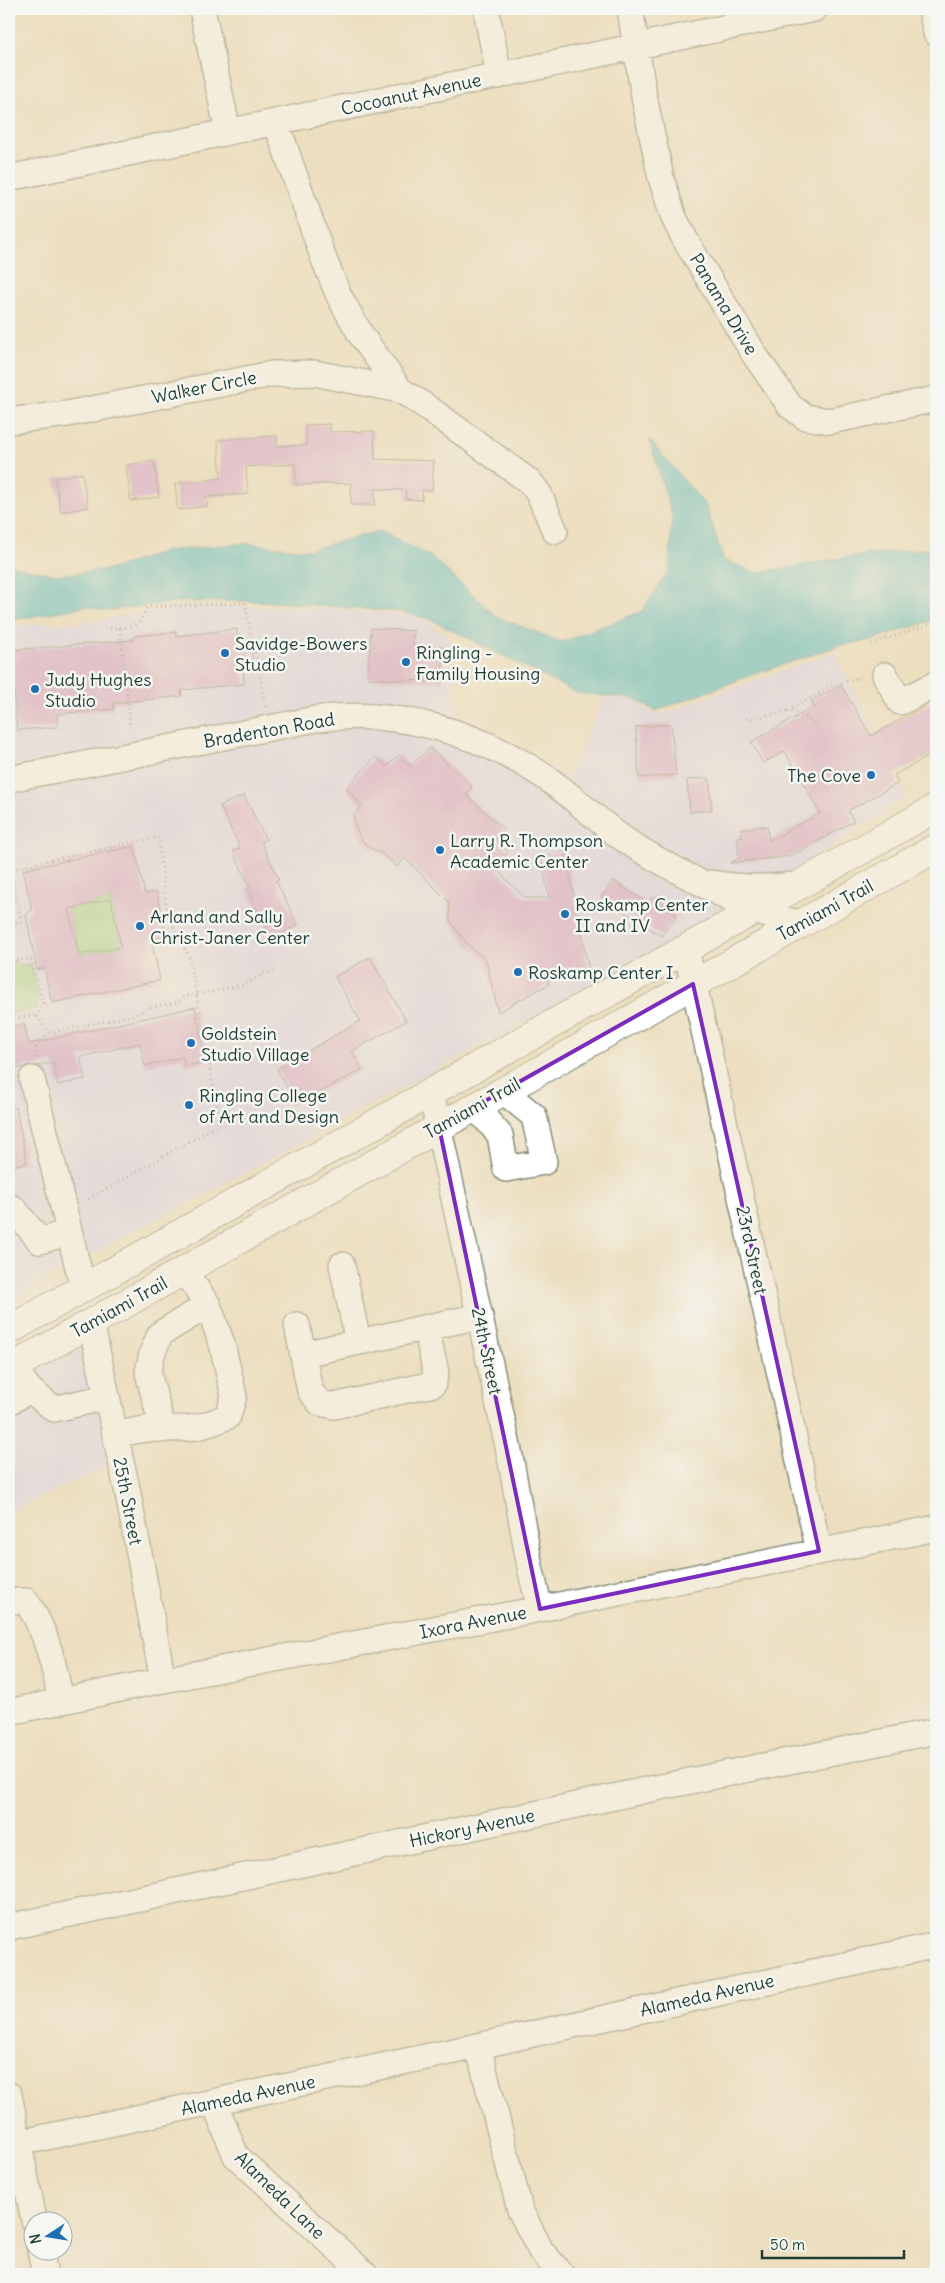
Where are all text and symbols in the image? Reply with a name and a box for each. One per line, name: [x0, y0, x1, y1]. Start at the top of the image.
street label: Cocoanut Avenue: [339, 68, 483, 120]
street label: Panama Drive: [685, 249, 763, 359]
street label: Walker Circle: [150, 366, 258, 408]
place label: Savidge-Bowers Studio: [235, 632, 367, 676]
place label: Ringling - Family Housing: [416, 641, 540, 685]
marker: Savidge-Bowers Studio: [219, 647, 231, 659]
marker: Ringling - Family Housing: [400, 656, 412, 668]
place label: Judy Hughes Studio: [45, 668, 151, 712]
marker: Judy Hughes Studio: [29, 683, 41, 695]
street label: Bradenton Road: [202, 707, 337, 753]
place label: The Cove: [787, 764, 861, 787]
marker: The Cove: [865, 769, 877, 781]
place label: Larry R. Thompson Academic Center: [450, 829, 603, 873]
marker: Larry R. Thompson Academic Center: [434, 844, 446, 856]
street label: Tamiami Trail: [773, 874, 877, 946]
place label: Roskamp Center II and IV: [575, 893, 709, 937]
place label: Arland and Sally Christ-Janer Center: [150, 905, 310, 949]
marker: Roskamp Center II and IV: [559, 908, 571, 920]
marker: Arland and Sally Christ-Janer Center: [134, 920, 146, 932]
place label: Roskamp Center I: [528, 961, 674, 984]
marker: Roskamp Center I: [512, 966, 524, 978]
place label: Goldstein Studio Village: [201, 1022, 310, 1066]
marker: Goldstein Studio Village: [185, 1037, 197, 1049]
street label: Tamiami Trail: [420, 1072, 524, 1144]
place label: Ringling College of Art and Design: [199, 1084, 339, 1128]
marker: Ringling College of Art and Design: [183, 1099, 195, 1111]
street label: 23rd Street: [731, 1204, 773, 1296]
street label: Tamiami Trail: [67, 1271, 171, 1343]
street label: 24th Street: [467, 1305, 507, 1397]
street label: 25th Street: [108, 1455, 148, 1547]
street label: Ixora Avenue: [418, 1600, 528, 1644]
street label: Hickory Avenue: [407, 1803, 537, 1853]
street label: Alameda Avenue: [638, 1968, 776, 2022]
street label: Alameda Avenue: [179, 2070, 317, 2120]
street label: Alameda Lane: [230, 2146, 330, 2244]
north arrow: [22, 2210, 72, 2260]
scale bar: [762, 2228, 905, 2260]
text: N: [25, 2232, 45, 2245]
text: 50 m: [770, 2235, 805, 2254]

